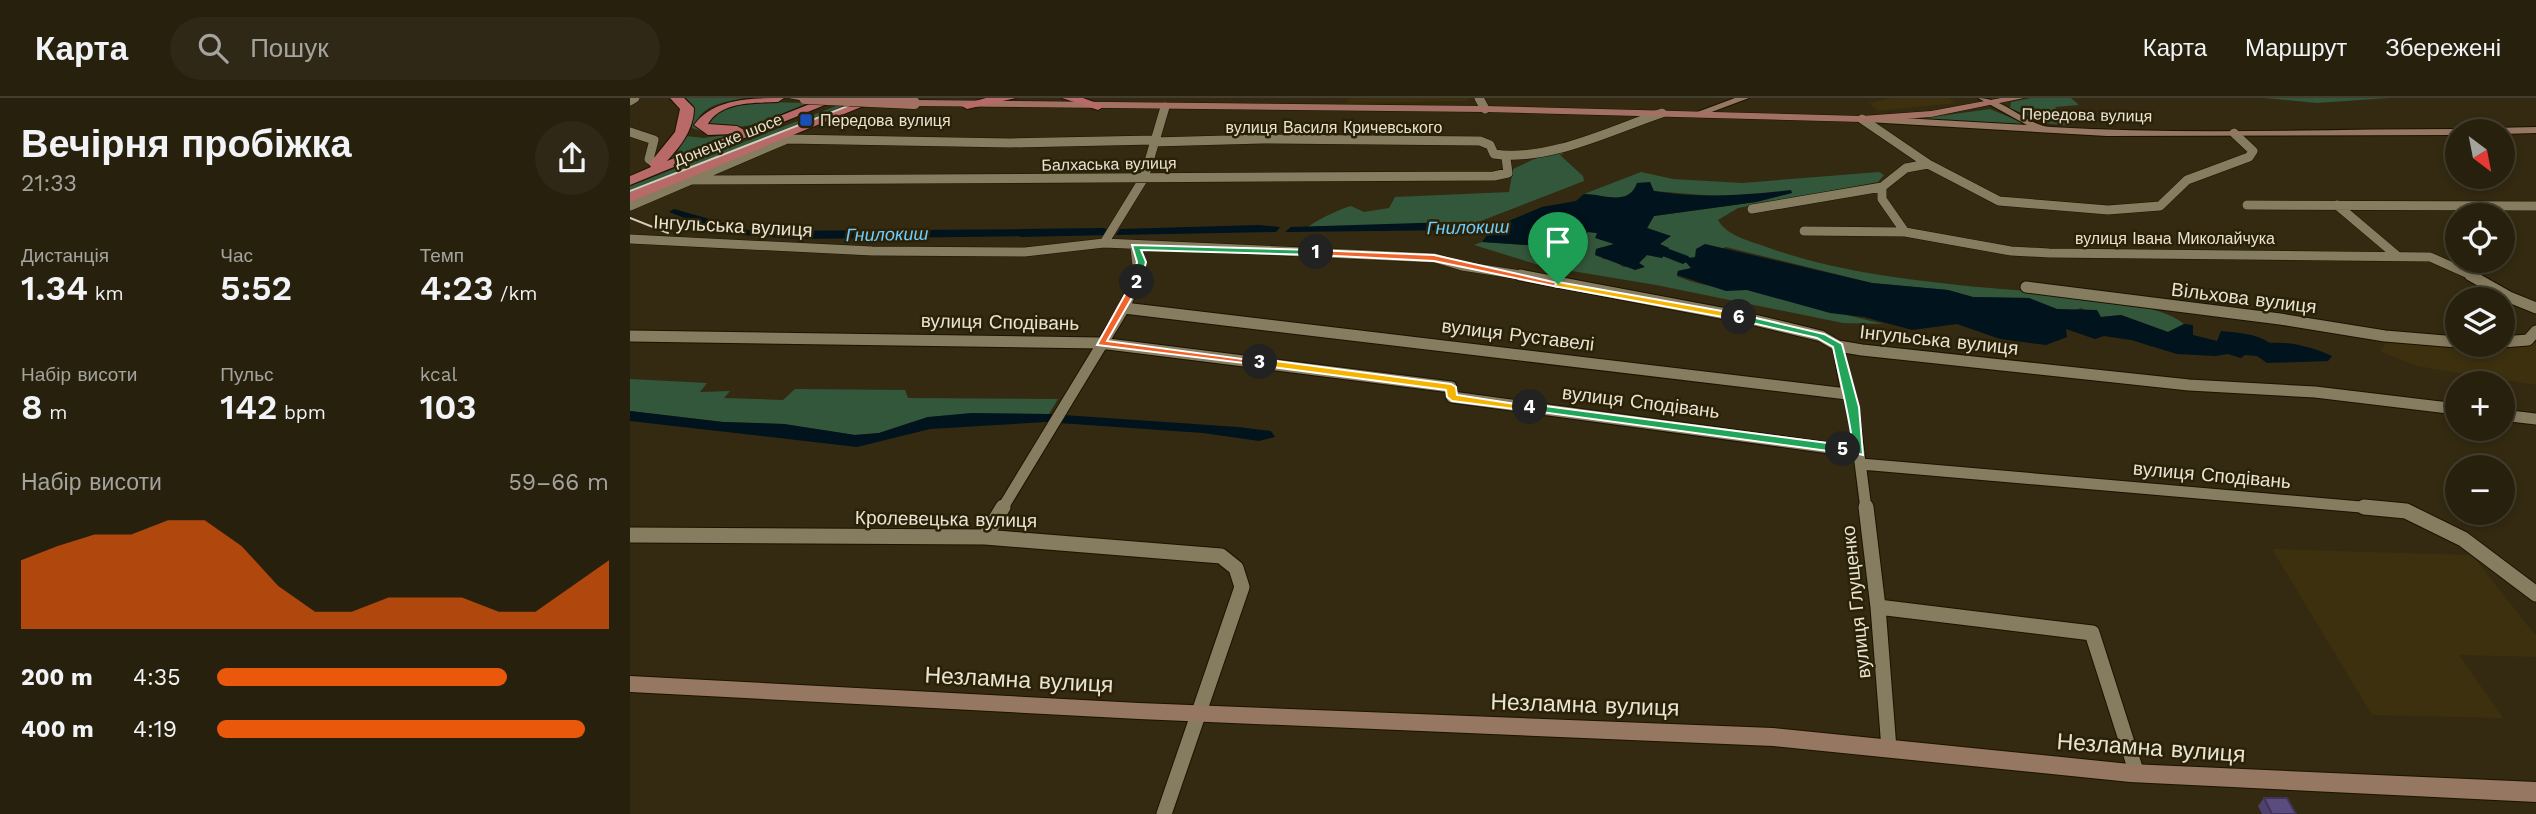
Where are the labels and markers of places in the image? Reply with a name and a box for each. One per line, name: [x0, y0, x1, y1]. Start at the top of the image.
place label: Передова вулиця: [820, 111, 951, 130]
marker: Передова вулиця: [798, 112, 814, 128]
pin: [1528, 212, 1588, 284]
pin: 1: [1298, 234, 1334, 270]
pin: 2: [1120, 264, 1154, 300]
pin: 6: [1722, 300, 1756, 334]
pin: 3: [1242, 344, 1278, 380]
pin: 4: [1513, 390, 1548, 424]
pin: 5: [1826, 432, 1860, 466]

